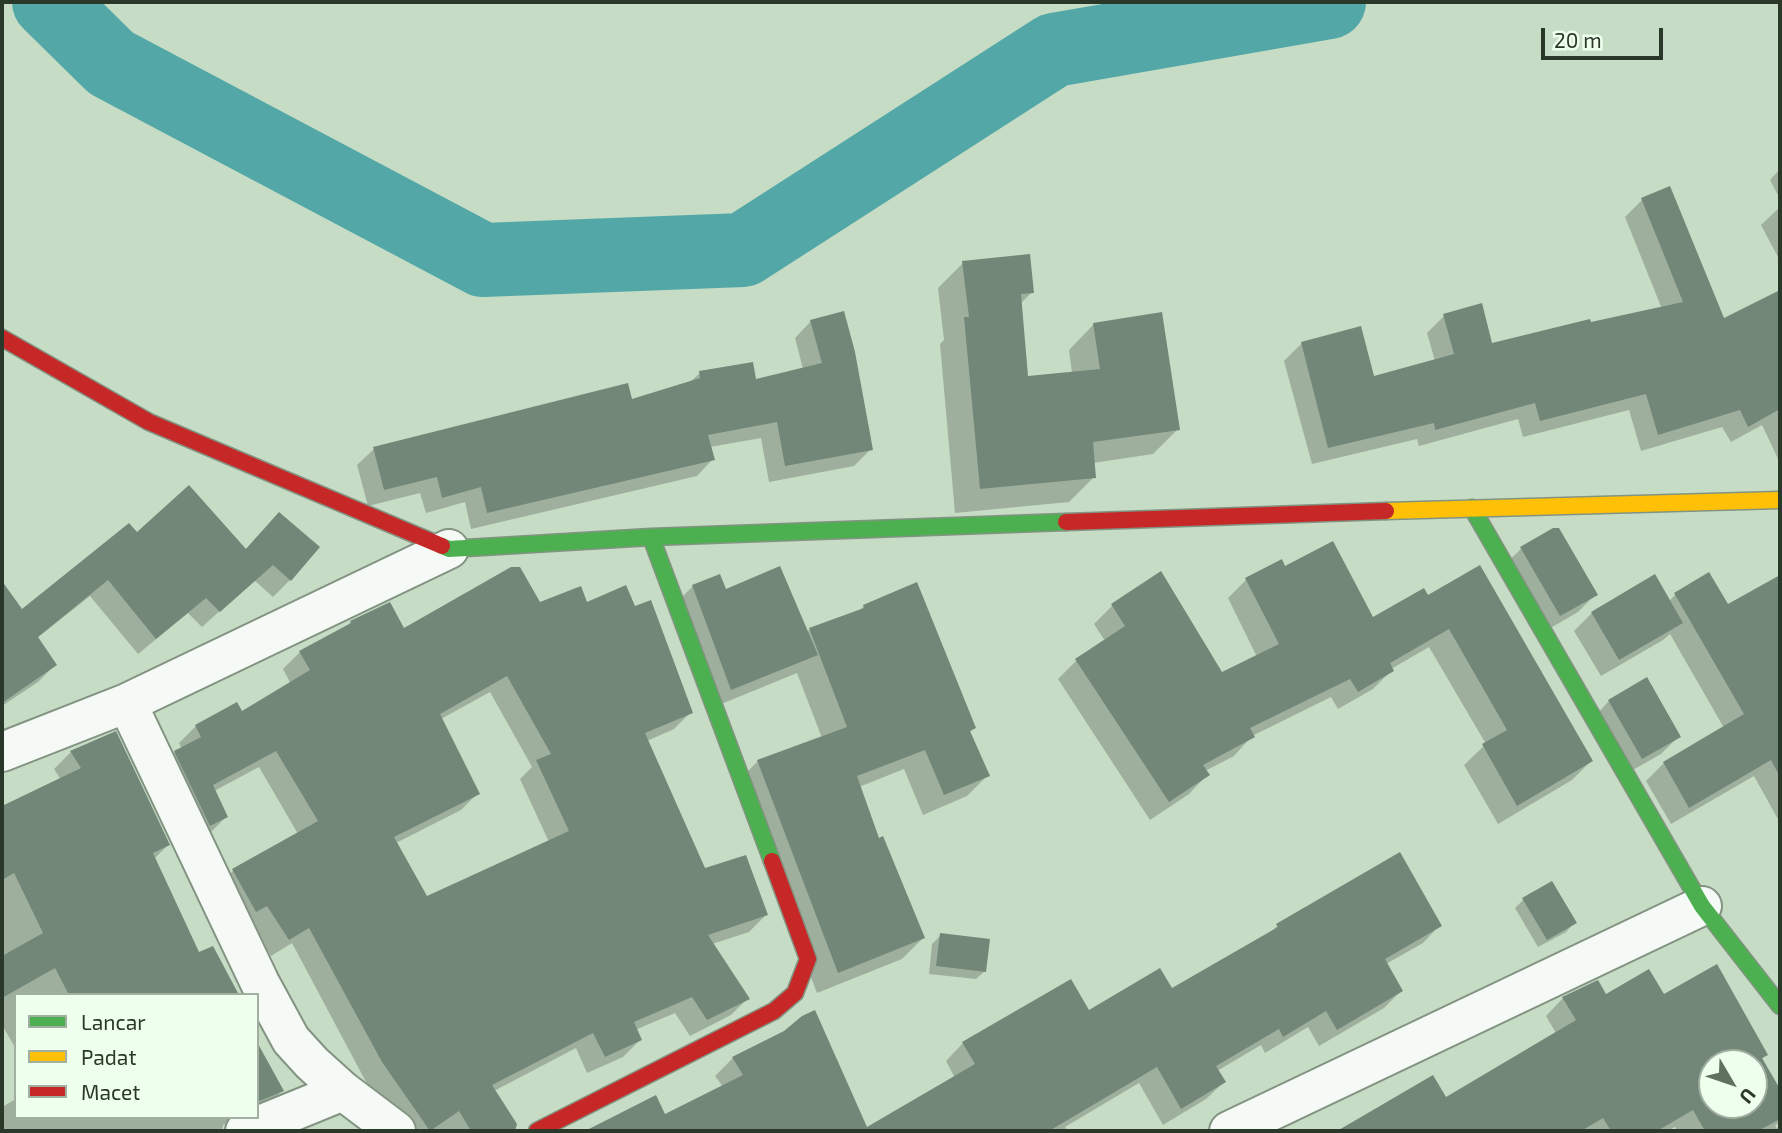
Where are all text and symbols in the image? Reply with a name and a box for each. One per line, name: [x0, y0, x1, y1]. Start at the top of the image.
scale bar: [1544, 14, 1666, 58]
text: 20 m: [1554, 27, 1602, 52]
legend: [14, 993, 259, 1119]
text: Lancar: [81, 1009, 146, 1034]
text: Padat: [81, 1044, 136, 1069]
north arrow: [1698, 1049, 1768, 1119]
text: Macet: [81, 1079, 140, 1104]
text: U: [1735, 1084, 1761, 1109]

